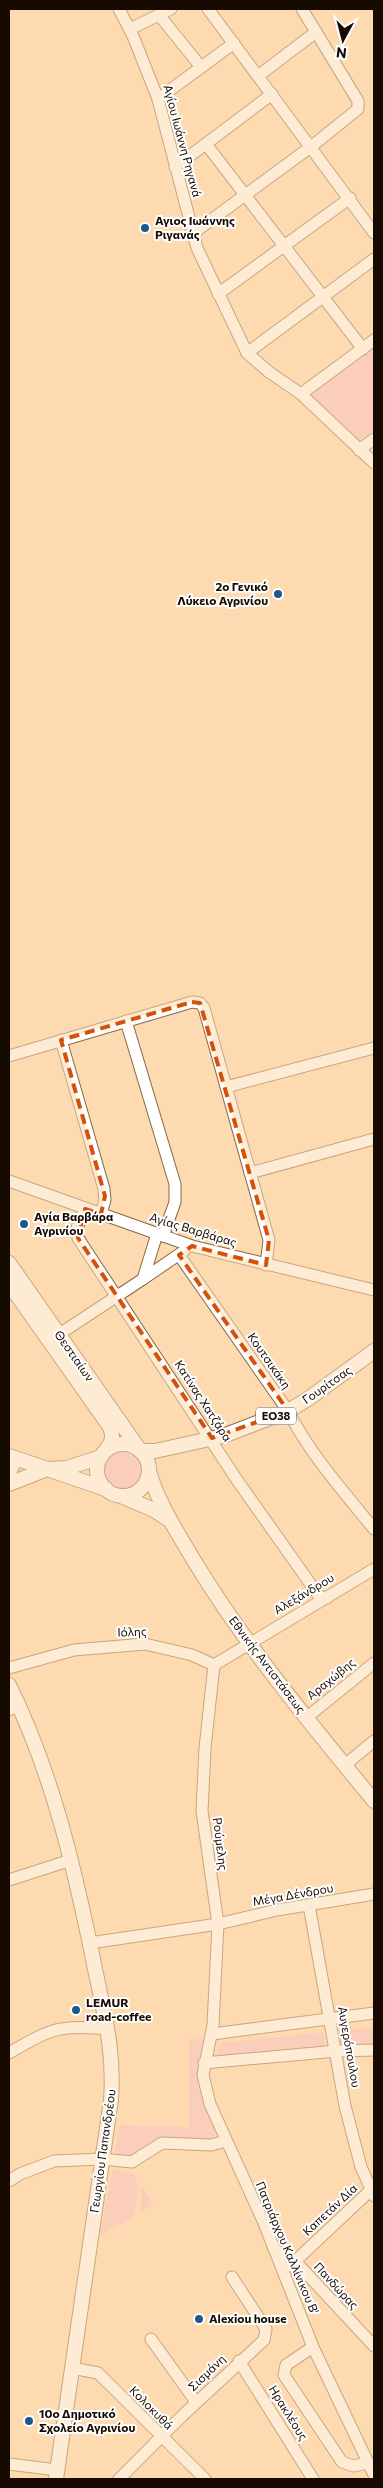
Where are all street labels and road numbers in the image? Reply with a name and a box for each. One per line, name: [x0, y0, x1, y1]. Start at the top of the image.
street label: Αγίου Ιωάννη Ρηγανά: [161, 83, 205, 198]
street label: Αγίας Βαρβάρας: [148, 1209, 238, 1249]
street label: Θεστιαίων: [52, 1327, 97, 1384]
street label: Κουτσικάκη: [245, 1330, 294, 1391]
street label: Κατίνας Χατζάρα: [172, 1357, 235, 1444]
street label: Γουρίτσας: [299, 1362, 354, 1406]
road number: ΕΟ38: [256, 1408, 296, 1424]
street label: Αλεξάνδρου: [271, 1570, 336, 1617]
street label: Εθνικής Αντιστάσεως: [227, 1613, 309, 1716]
street label: Ιόλης: [117, 1623, 147, 1639]
street label: Αραχώβης: [303, 1654, 357, 1702]
street label: Ρούμελης: [211, 1817, 231, 1871]
street label: Μέγα Δένδρου: [251, 1880, 335, 1908]
street label: Αυγερόπουλου: [336, 2005, 364, 2089]
street label: Γεωργίου Παπανδρέου: [86, 2088, 118, 2214]
street label: Πατριάρχου Καλλίνικου B': [254, 2179, 322, 2316]
street label: Καπετάν Δία: [299, 2181, 359, 2238]
street label: Πανδώρας: [312, 2259, 362, 2312]
street label: Σισμάνη: [185, 2351, 228, 2393]
street label: Ηρακλέους: [266, 2382, 311, 2443]
street label: Κολοκυθά: [127, 2383, 176, 2432]

